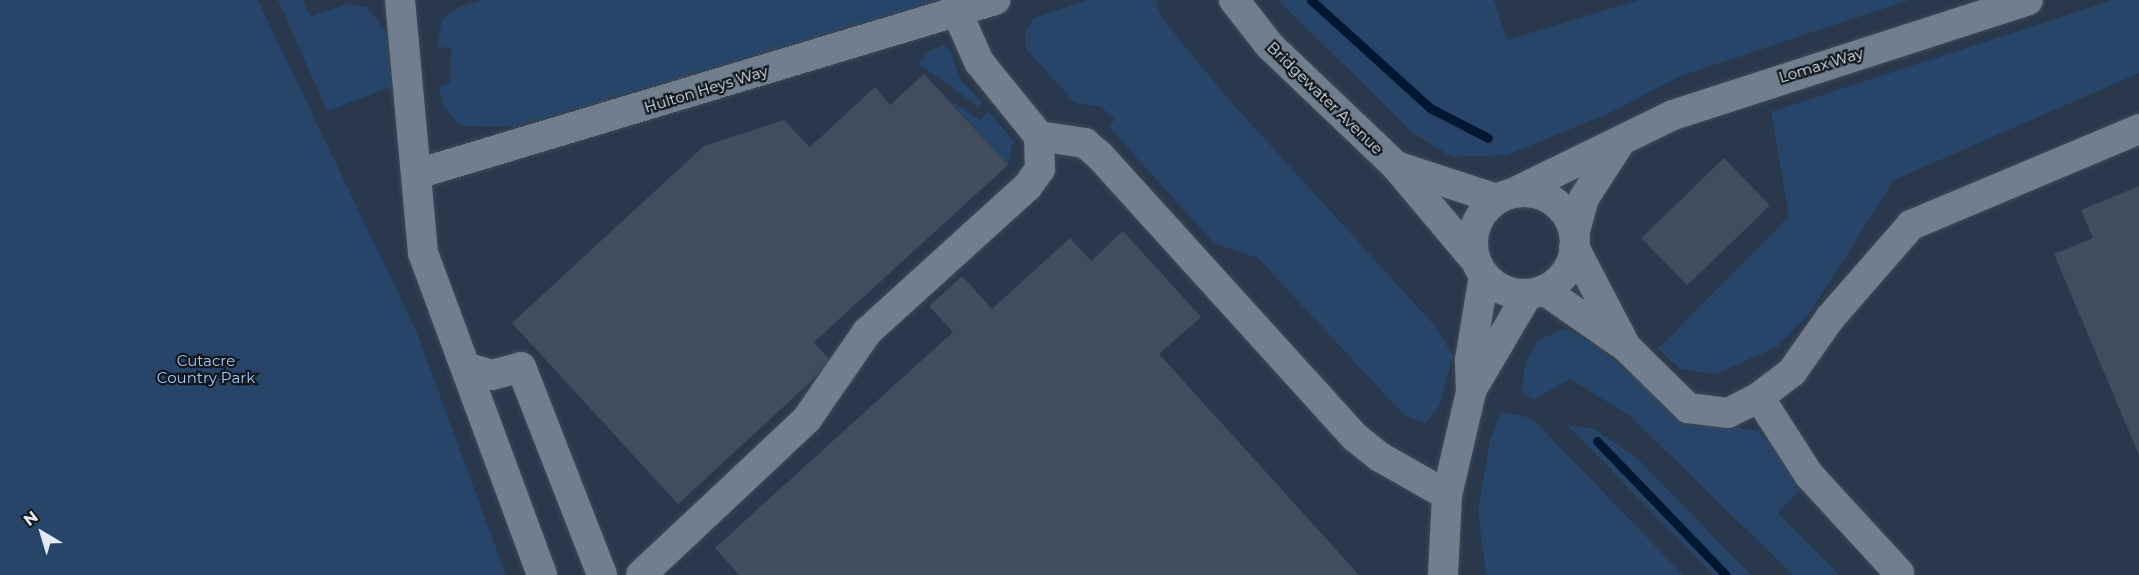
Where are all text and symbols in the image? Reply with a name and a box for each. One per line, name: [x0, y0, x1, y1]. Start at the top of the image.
street label: Bridgewater Avenue: [1263, 38, 1387, 158]
street label: Lomax Way: [1777, 44, 1865, 86]
street label: Hulton Heys Way: [642, 62, 770, 116]
park label: Cutacre Country Park: [157, 351, 255, 386]
north arrow: [12, 503, 72, 563]
text: N: [20, 507, 42, 530]

